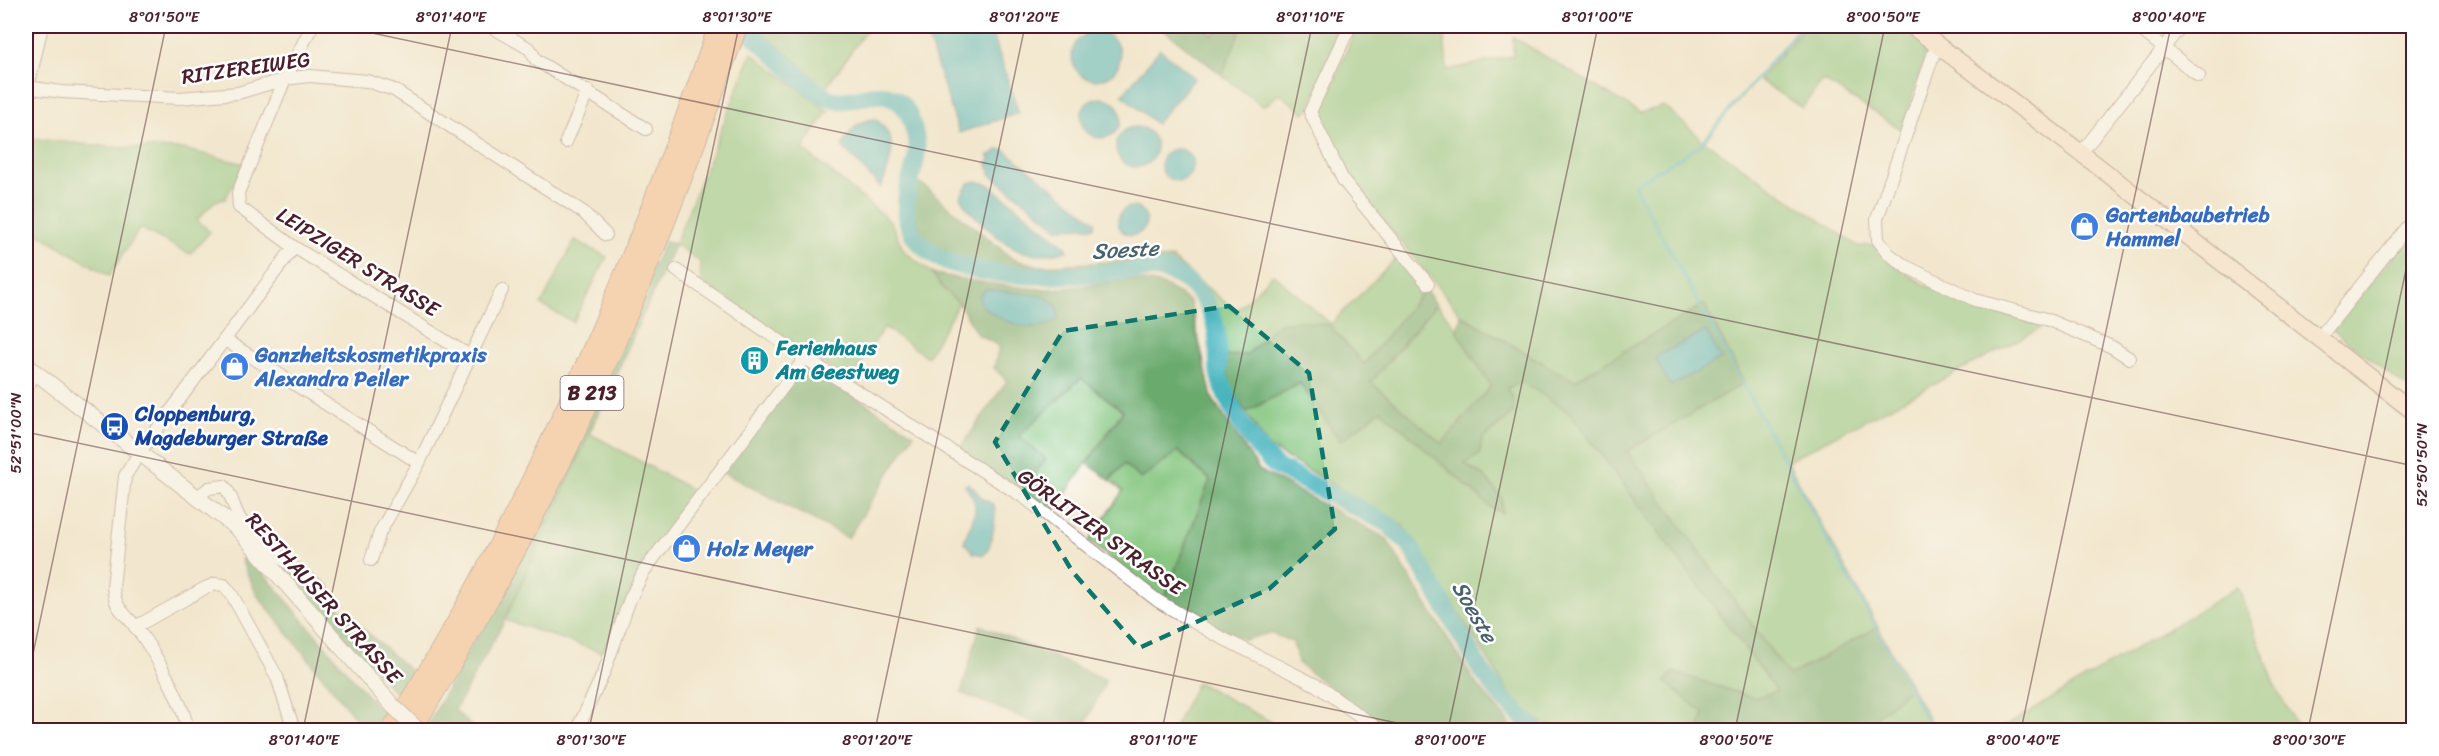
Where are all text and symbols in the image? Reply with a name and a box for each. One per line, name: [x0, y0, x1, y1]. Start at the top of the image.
text: 8°01'50"E: [129, 4, 201, 30]
text: 8°01'40"E: [416, 4, 488, 30]
text: 8°01'30"E: [702, 4, 773, 30]
text: 8°01'20"E: [989, 4, 1060, 30]
text: 8°01'10"E: [1276, 4, 1345, 30]
text: 8°01'00"E: [1562, 4, 1634, 30]
text: 8°00'50"E: [1846, 4, 1921, 30]
text: 8°00'40"E: [2132, 4, 2207, 30]
street label: RITZEREIWEG: [179, 40, 313, 96]
street label: LEIPZIGER STRASSE: [269, 196, 449, 328]
place label: Gartenbaubetrieb Hammel: [2105, 196, 2270, 258]
shop icon: Gartenbaubetrieb Hammel: [2069, 211, 2101, 243]
water label: Soeste: [1091, 228, 1162, 271]
place label: Ferienhaus Am Geestweg: [775, 329, 900, 391]
place label: Ganzheitskosmetikpraxis Alexandra Peiler: [254, 336, 487, 398]
building icon: Ferienhaus Am Geestweg: [739, 344, 771, 376]
shop icon: Ganzheitskosmetikpraxis Alexandra Peiler: [218, 351, 250, 383]
road number: B 213: [560, 376, 624, 410]
text: 52°51'00"N: [3, 392, 29, 474]
place label: Cloppenburg, Magdeburger Straße: [134, 395, 329, 457]
bus stop icon: Cloppenburg, Magdeburger Straße: [98, 410, 130, 442]
text: 52°50'50"N: [2409, 423, 2435, 507]
street label: GÖRLITZER STRASSE: [1009, 458, 1194, 607]
street label: RESTHAUSER STRASSE: [236, 503, 413, 694]
place label: Holz Meyer: [706, 530, 815, 568]
shop icon: Holz Meyer: [670, 533, 702, 565]
water label: Soeste: [1441, 573, 1509, 652]
text: 8°01'40"E: [269, 727, 341, 753]
text: 8°01'30"E: [556, 727, 627, 753]
text: 8°01'20"E: [842, 727, 913, 753]
text: 8°01'10"E: [1129, 727, 1198, 753]
text: 8°01'00"E: [1415, 727, 1487, 753]
text: 8°00'50"E: [1699, 727, 1774, 753]
text: 8°00'40"E: [1986, 727, 2061, 753]
text: 8°00'30"E: [2273, 727, 2347, 753]

